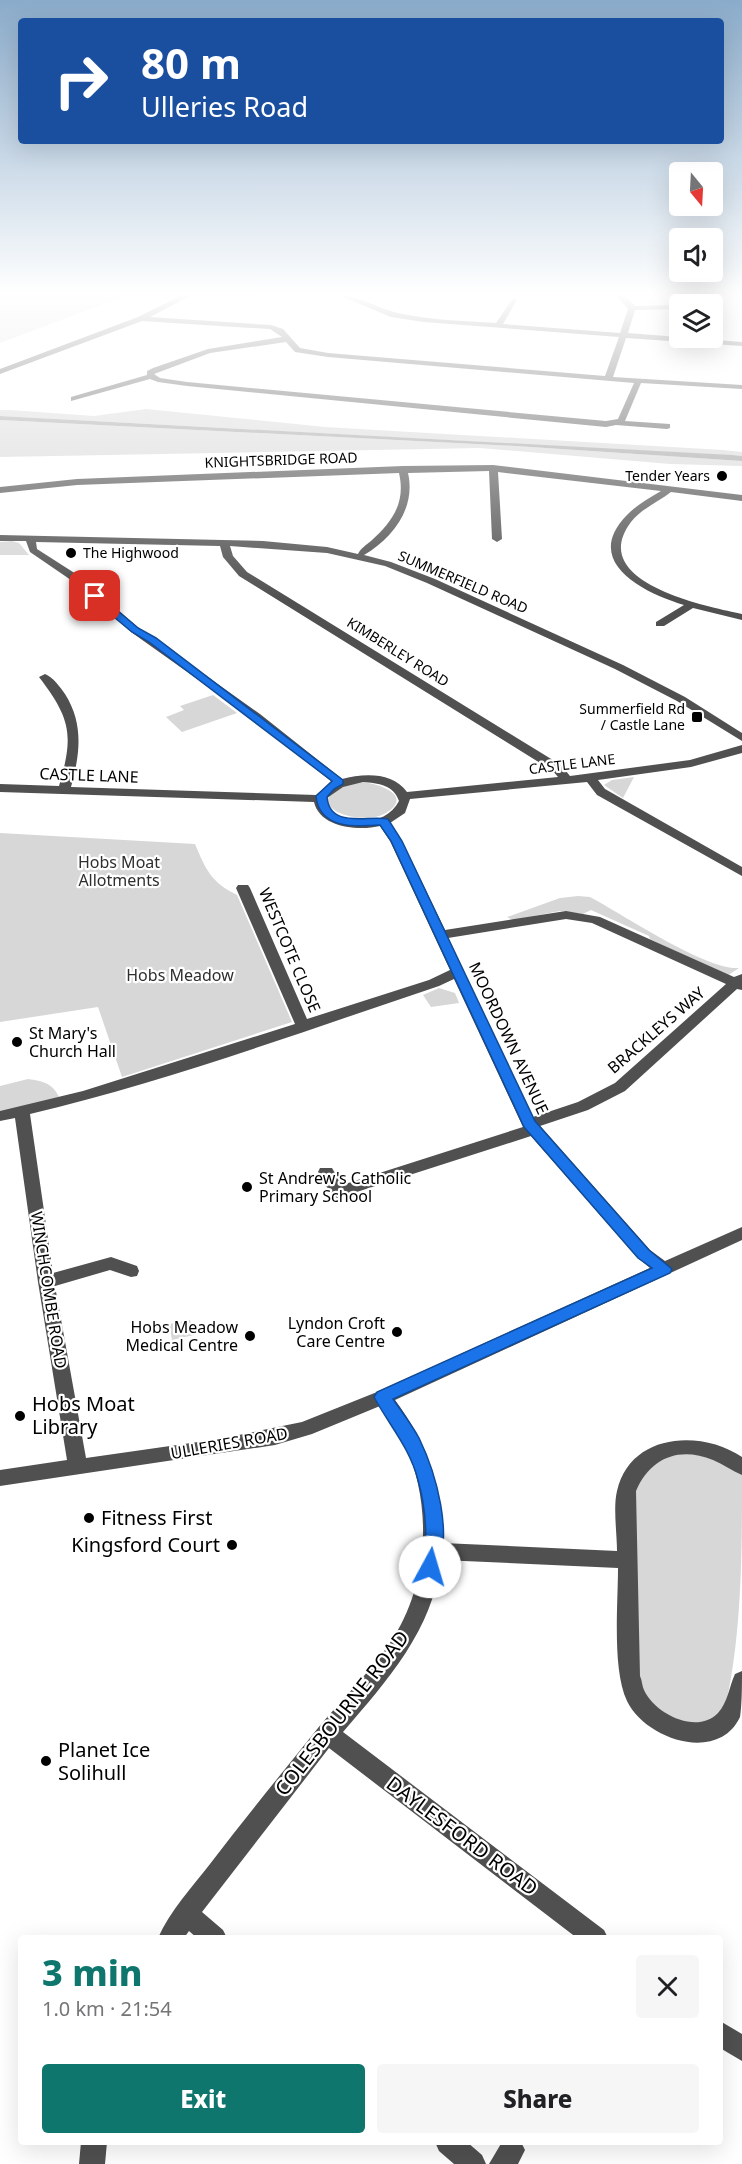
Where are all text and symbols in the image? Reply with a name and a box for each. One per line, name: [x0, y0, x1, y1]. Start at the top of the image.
text: 80 m: [141, 34, 241, 91]
icon: right: [42, 42, 120, 120]
text: Ulleries Road: [141, 88, 308, 125]
north arrow: [669, 162, 723, 216]
map controls: [669, 162, 723, 348]
button: sound: [669, 228, 723, 282]
button: layers: [669, 294, 723, 348]
street label: KNIGHTSBRIDGE ROAD: [204, 447, 358, 472]
place label: Tender Years: [625, 466, 710, 485]
marker: Tender Years: [715, 469, 729, 483]
place label: The Highwood: [83, 543, 179, 562]
marker: The Highwood: [64, 546, 78, 560]
street label: SUMMERFIELD ROAD: [395, 546, 531, 618]
pin: [69, 570, 120, 621]
icon: arrive: [78, 579, 111, 612]
street label: KIMBERLEY ROAD: [344, 613, 453, 691]
place label: Summerfield Rd / Castle Lane: [579, 699, 685, 734]
marker: Summerfield Rd / Castle Lane: [690, 710, 704, 724]
street label: CASTLE LANE: [528, 749, 616, 778]
street label: CASTLE LANE: [39, 762, 139, 788]
park label: Hobs Moat Allotments: [78, 851, 160, 891]
street label: WESTCOTE CLOSE: [254, 884, 326, 1016]
street label: MOORDOWN AVENUE: [464, 958, 554, 1118]
park label: Hobs Meadow: [126, 964, 234, 986]
street label: BRACKLEYS WAY: [603, 981, 710, 1078]
place label: St Mary's Church Hall: [29, 1022, 116, 1062]
marker: St Mary's Church Hall: [10, 1035, 24, 1049]
place label: St Andrew's Catholic Primary School: [259, 1167, 412, 1207]
marker: St Andrew's Catholic Primary School: [240, 1180, 254, 1194]
street label: WINCHCOMBE ROAD: [26, 1210, 72, 1370]
place label: Lyndon Croft Care Centre: [288, 1312, 385, 1352]
place label: Hobs Meadow Medical Centre: [125, 1316, 238, 1356]
marker: Lyndon Croft Care Centre: [390, 1325, 404, 1339]
marker: Hobs Meadow Medical Centre: [243, 1329, 257, 1343]
place label: Hobs Moat Library: [32, 1390, 135, 1440]
marker: Hobs Moat Library: [13, 1409, 27, 1423]
street label: ULLERIES ROAD: [169, 1422, 289, 1464]
place label: Fitness First: [101, 1504, 212, 1531]
marker: Fitness First: [82, 1511, 96, 1525]
place label: Kingsford Court: [71, 1531, 220, 1558]
position arrow: [398, 1535, 462, 1599]
marker: Kingsford Court: [225, 1538, 239, 1552]
street label: COLESBOURNE ROAD: [269, 1625, 415, 1801]
place label: Planet Ice Solihull: [58, 1736, 150, 1786]
marker: Planet Ice Solihull: [39, 1754, 53, 1768]
street label: DAYLESFORD ROAD: [381, 1770, 543, 1901]
text: 3 min: [42, 1948, 143, 1997]
button: close: [636, 1955, 699, 2018]
text: 1.0 km · 21:54: [42, 1995, 172, 2022]
button: Exit: [42, 2064, 365, 2133]
button: Share: [377, 2064, 699, 2133]

